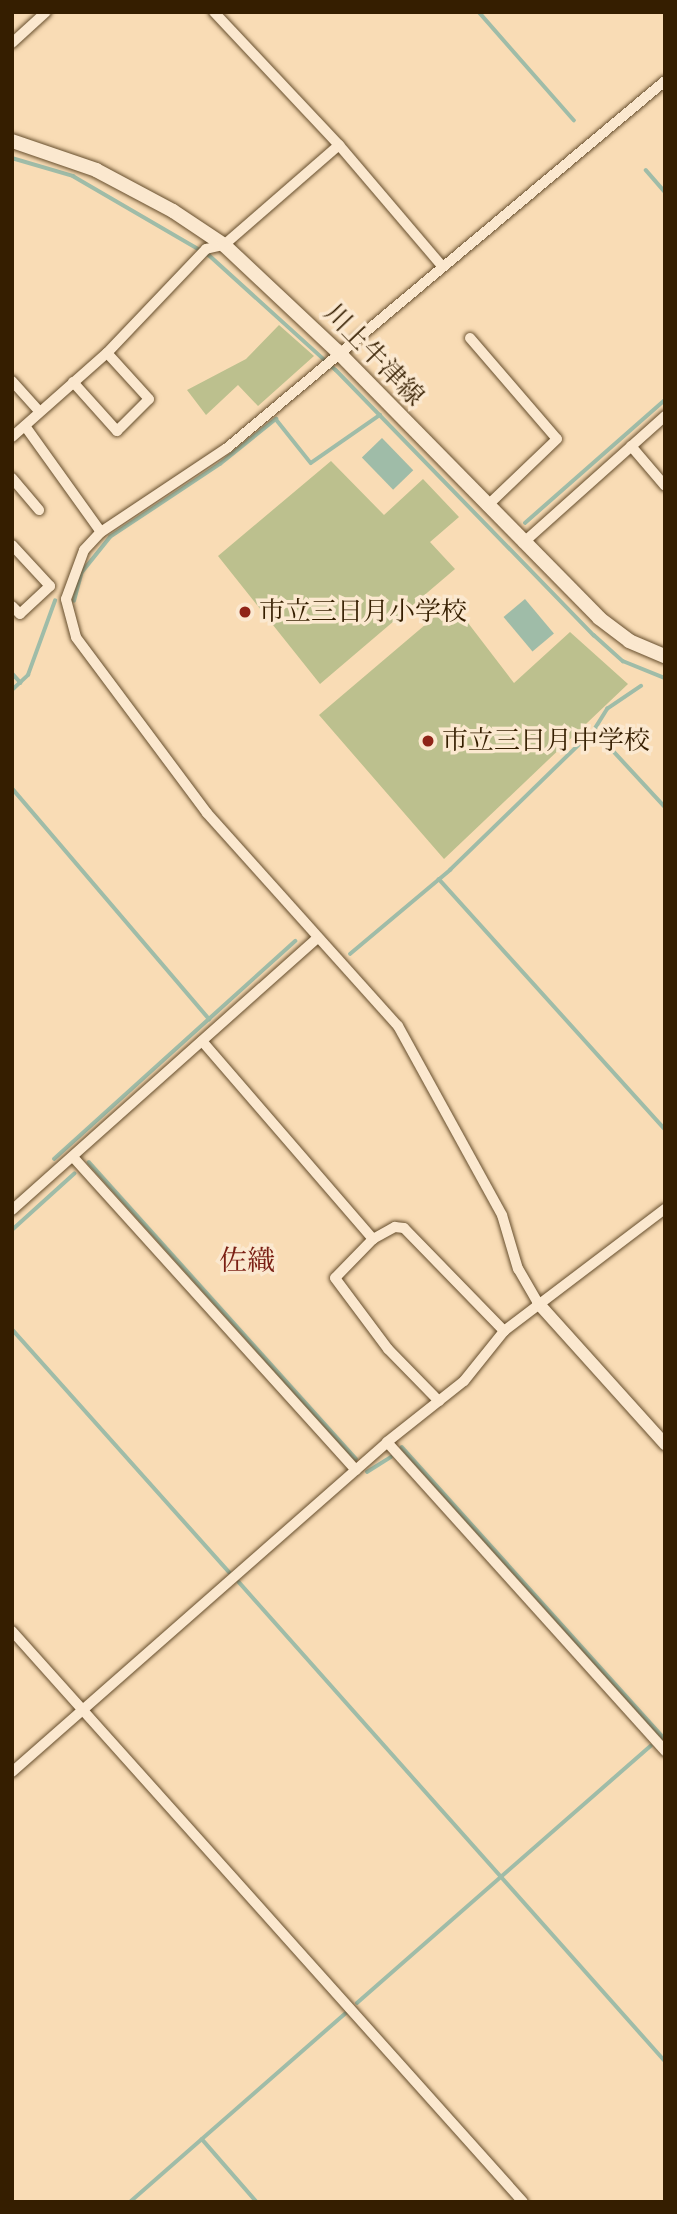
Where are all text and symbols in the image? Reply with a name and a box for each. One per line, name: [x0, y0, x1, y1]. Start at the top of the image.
street label: 川上牛津線: [318, 297, 430, 413]
place label: 市立三日月小学校: [259, 596, 467, 628]
marker: 市立三日月小学校: [237, 604, 253, 620]
place label: 市立三日月中学校: [442, 725, 650, 757]
marker: 市立三日月中学校: [420, 733, 436, 749]
district label: 佐織: [219, 1244, 275, 1278]

